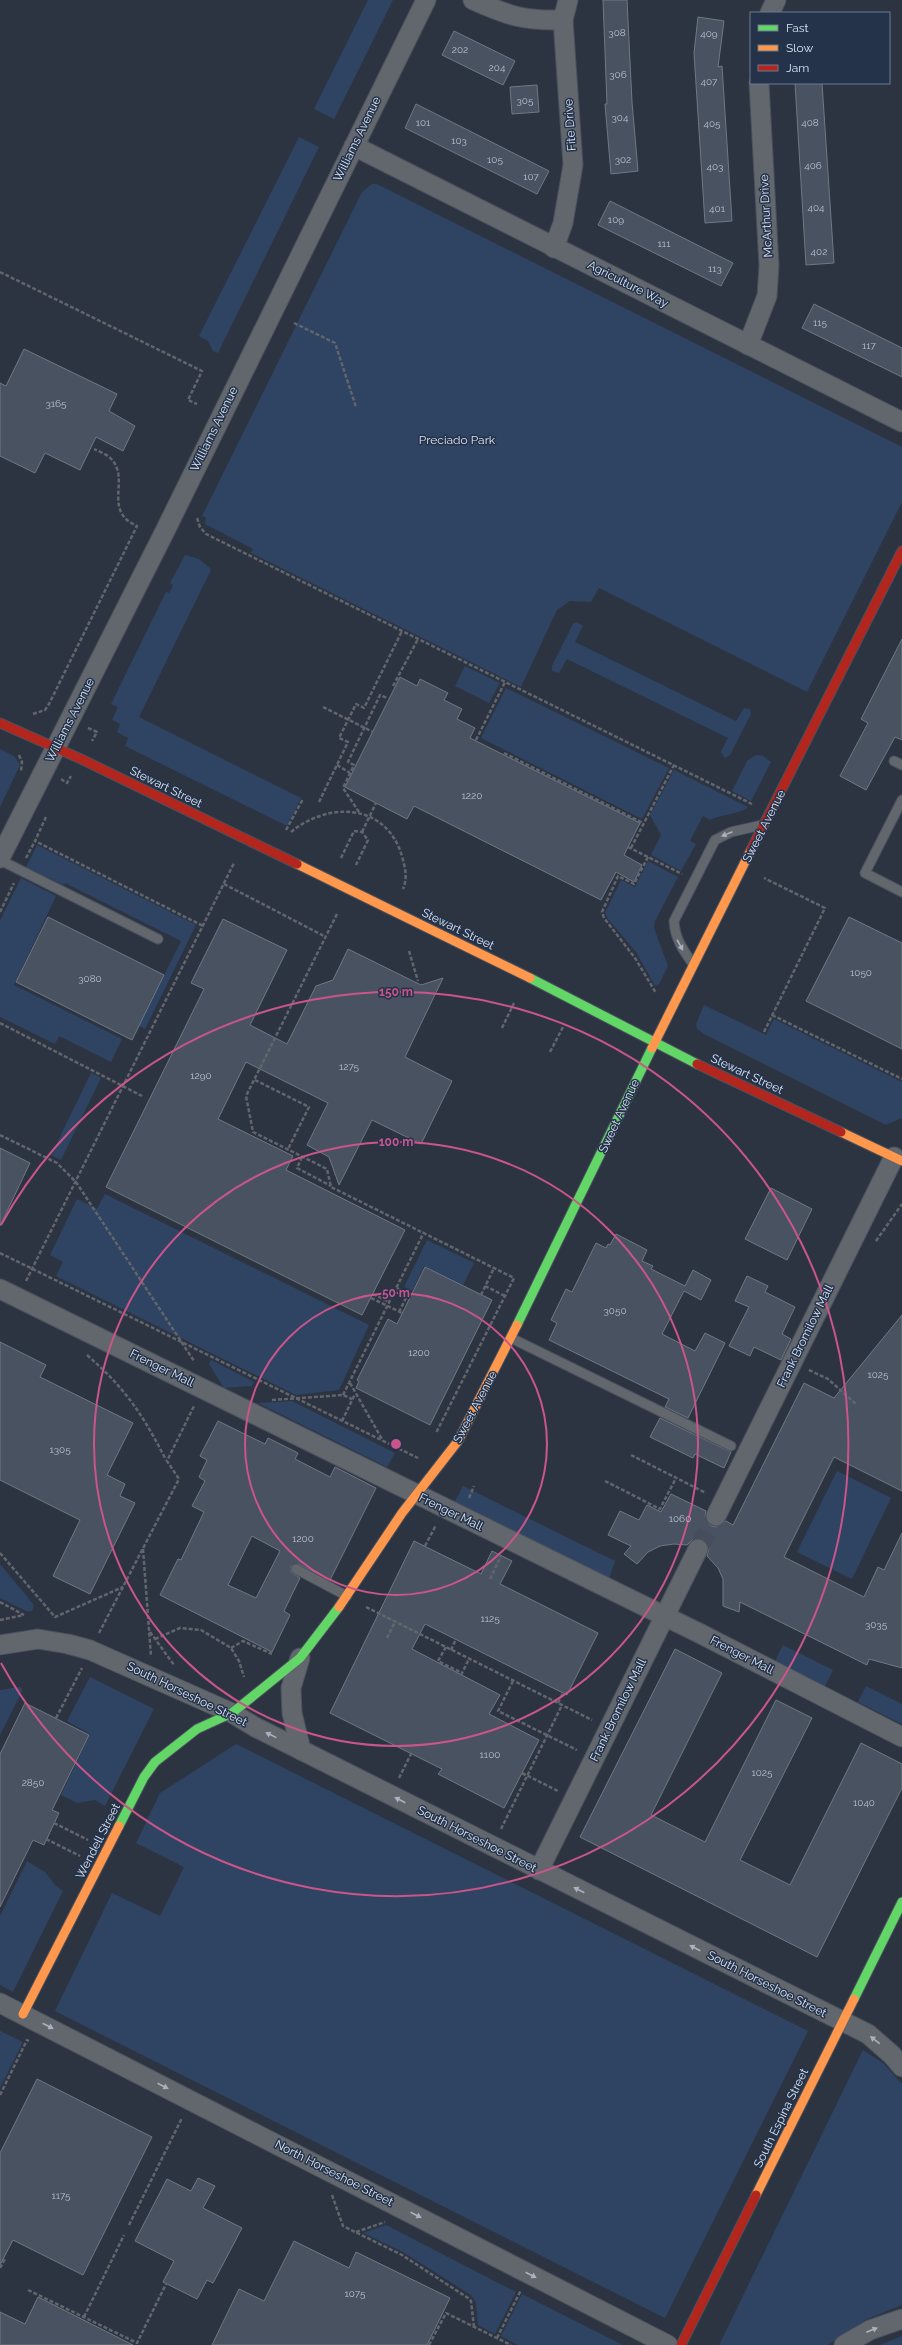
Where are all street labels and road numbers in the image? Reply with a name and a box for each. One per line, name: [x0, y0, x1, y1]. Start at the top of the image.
street label: Williams Avenue: [330, 94, 384, 184]
street label: Fite Drive: [561, 98, 579, 152]
street label: McArthur Drive: [757, 174, 775, 258]
street label: Agriculture Way: [585, 258, 671, 311]
street label: Williams Avenue: [187, 384, 241, 474]
street label: Williams Avenue: [43, 676, 97, 764]
street label: Stewart Street: [128, 763, 204, 811]
street label: Sweet Avenue: [740, 787, 788, 865]
street label: Stewart Street: [420, 905, 496, 953]
street label: Stewart Street: [708, 1051, 786, 1097]
street label: Sweet Avenue: [596, 1077, 642, 1155]
street label: Frank Bromilow Mall: [774, 1282, 836, 1390]
street label: Frenger Mall: [128, 1346, 197, 1390]
street label: Sweet Avenue: [450, 1369, 500, 1445]
street label: Frenger Mall: [417, 1490, 486, 1534]
street label: Frenger Mall: [708, 1633, 777, 1677]
street label: Frank Bromilow Mall: [587, 1656, 649, 1764]
street label: South Horseshoe Street: [125, 1659, 249, 1729]
street label: Wendell Street: [73, 1801, 123, 1881]
street label: South Horseshoe Street: [415, 1803, 539, 1875]
street label: South Horseshoe Street: [705, 1948, 829, 2020]
street label: South Espina Street: [751, 2066, 811, 2170]
street label: North Horseshoe Street: [273, 2137, 395, 2209]

